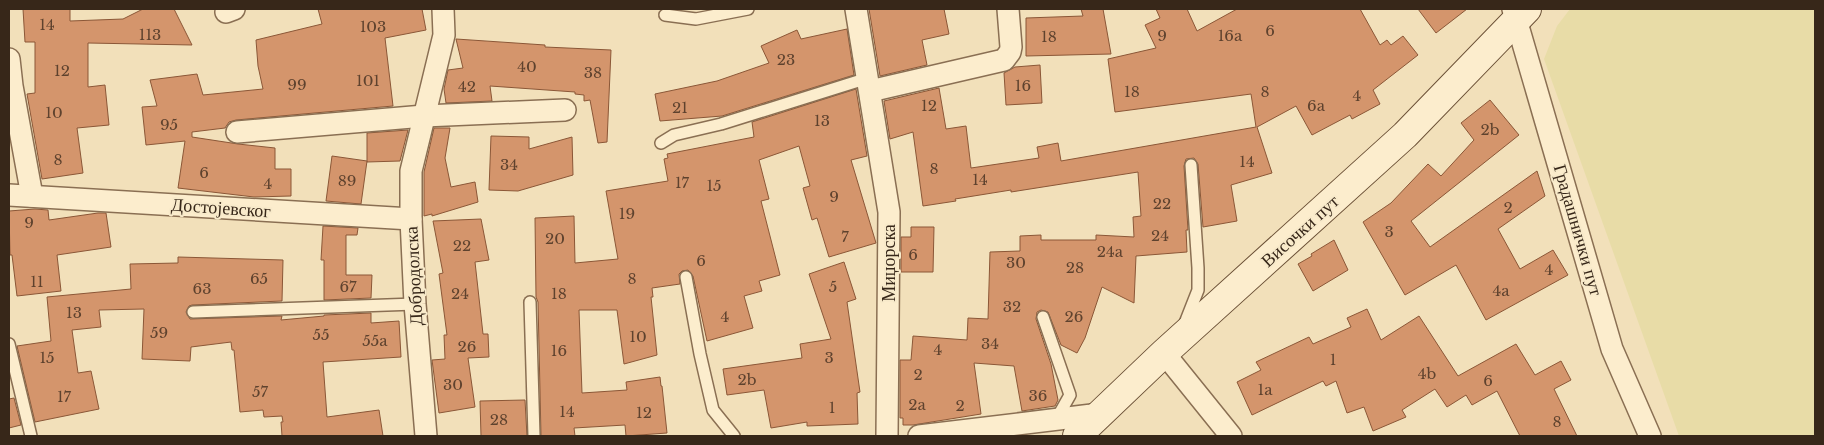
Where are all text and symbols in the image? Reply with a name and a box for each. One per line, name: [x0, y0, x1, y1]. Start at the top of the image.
house number: 14: [39, 15, 55, 34]
house number: 103: [360, 17, 386, 36]
house number: 6: [1265, 21, 1275, 40]
house number: 113: [139, 25, 161, 44]
house number: 9: [1157, 26, 1167, 45]
house number: 16a: [1218, 26, 1243, 45]
house number: 18: [1041, 27, 1057, 46]
house number: 23: [777, 50, 795, 69]
house number: 40: [517, 57, 537, 76]
house number: 12: [54, 61, 70, 80]
house number: 38: [584, 63, 602, 82]
house number: 101: [356, 71, 380, 90]
house number: 99: [287, 75, 307, 94]
house number: 16: [1015, 76, 1031, 95]
house number: 42: [458, 77, 476, 96]
house number: 18: [1124, 82, 1140, 101]
house number: 8: [1260, 82, 1270, 101]
house number: 4: [1353, 86, 1361, 105]
house number: 12: [921, 96, 937, 115]
house number: 6a: [1307, 96, 1326, 115]
house number: 21: [672, 98, 688, 117]
house number: 10: [45, 103, 63, 122]
house number: 13: [814, 111, 830, 130]
house number: 95: [160, 115, 178, 134]
house number: 2b: [1480, 120, 1500, 139]
house number: 8: [53, 150, 63, 169]
house number: 14: [1239, 152, 1255, 171]
house number: 34: [500, 155, 518, 174]
house number: 8: [929, 159, 939, 178]
street label: Градашнички пут: [1549, 162, 1607, 298]
house number: 6: [199, 163, 209, 182]
house number: 14: [972, 170, 988, 189]
house number: 89: [338, 171, 356, 190]
house number: 17: [675, 173, 690, 192]
house number: 4: [264, 174, 272, 193]
house number: 15: [706, 176, 722, 195]
house number: 9: [829, 187, 839, 206]
street label: Височки пут: [1256, 190, 1344, 272]
street label: Достојевског: [170, 194, 272, 222]
house number: 22: [1153, 194, 1171, 213]
house number: 2: [1503, 198, 1513, 217]
house number: 19: [619, 204, 635, 223]
house number: 9: [24, 213, 34, 232]
house number: 3: [1384, 222, 1394, 241]
street label: Миџорска: [878, 224, 900, 302]
street label: Добродолска: [400, 226, 428, 326]
house number: 24: [1151, 226, 1169, 245]
house number: 7: [841, 227, 849, 246]
house number: 20: [545, 229, 565, 248]
house number: 22: [453, 236, 471, 255]
house number: 24a: [1097, 242, 1124, 261]
house number: 6: [908, 245, 918, 264]
house number: 6: [696, 251, 706, 270]
house number: 30: [1006, 253, 1026, 272]
house number: 28: [1066, 258, 1084, 277]
house number: 4: [1545, 260, 1553, 279]
house number: 65: [250, 269, 268, 288]
house number: 8: [627, 269, 637, 288]
house number: 11: [30, 272, 44, 291]
house number: 67: [339, 277, 357, 296]
house number: 5: [829, 277, 837, 296]
house number: 63: [193, 279, 211, 298]
house number: 4a: [1492, 281, 1510, 300]
house number: 24: [451, 284, 469, 303]
house number: 18: [551, 284, 567, 303]
house number: 32: [1003, 297, 1021, 316]
house number: 13: [66, 303, 82, 322]
house number: 4: [721, 307, 729, 326]
house number: 26: [1065, 307, 1083, 326]
house number: 59: [150, 323, 168, 342]
house number: 55: [312, 325, 330, 344]
house number: 10: [629, 327, 647, 346]
house number: 55a: [362, 331, 388, 350]
house number: 34: [981, 334, 999, 353]
house number: 26: [458, 337, 476, 356]
house number: 4: [934, 340, 942, 359]
house number: 16: [551, 341, 567, 360]
house number: 15: [39, 348, 55, 367]
house number: 3: [824, 348, 834, 367]
house number: 1: [1330, 350, 1336, 369]
house number: 4b: [1418, 364, 1436, 383]
house number: 2: [913, 365, 923, 384]
house number: 2b: [737, 370, 757, 389]
house number: 6: [1483, 371, 1493, 390]
house number: 30: [443, 375, 463, 394]
house number: 1a: [1257, 380, 1273, 399]
house number: 57: [252, 382, 268, 401]
house number: 36: [1029, 386, 1047, 405]
house number: 17: [57, 387, 72, 406]
house number: 2a: [908, 395, 926, 414]
house number: 2: [955, 396, 965, 415]
house number: 1: [829, 398, 835, 417]
house number: 14: [559, 402, 575, 421]
house number: 12: [636, 403, 652, 422]
house number: 28: [490, 410, 508, 429]
house number: 8: [1552, 412, 1562, 431]

